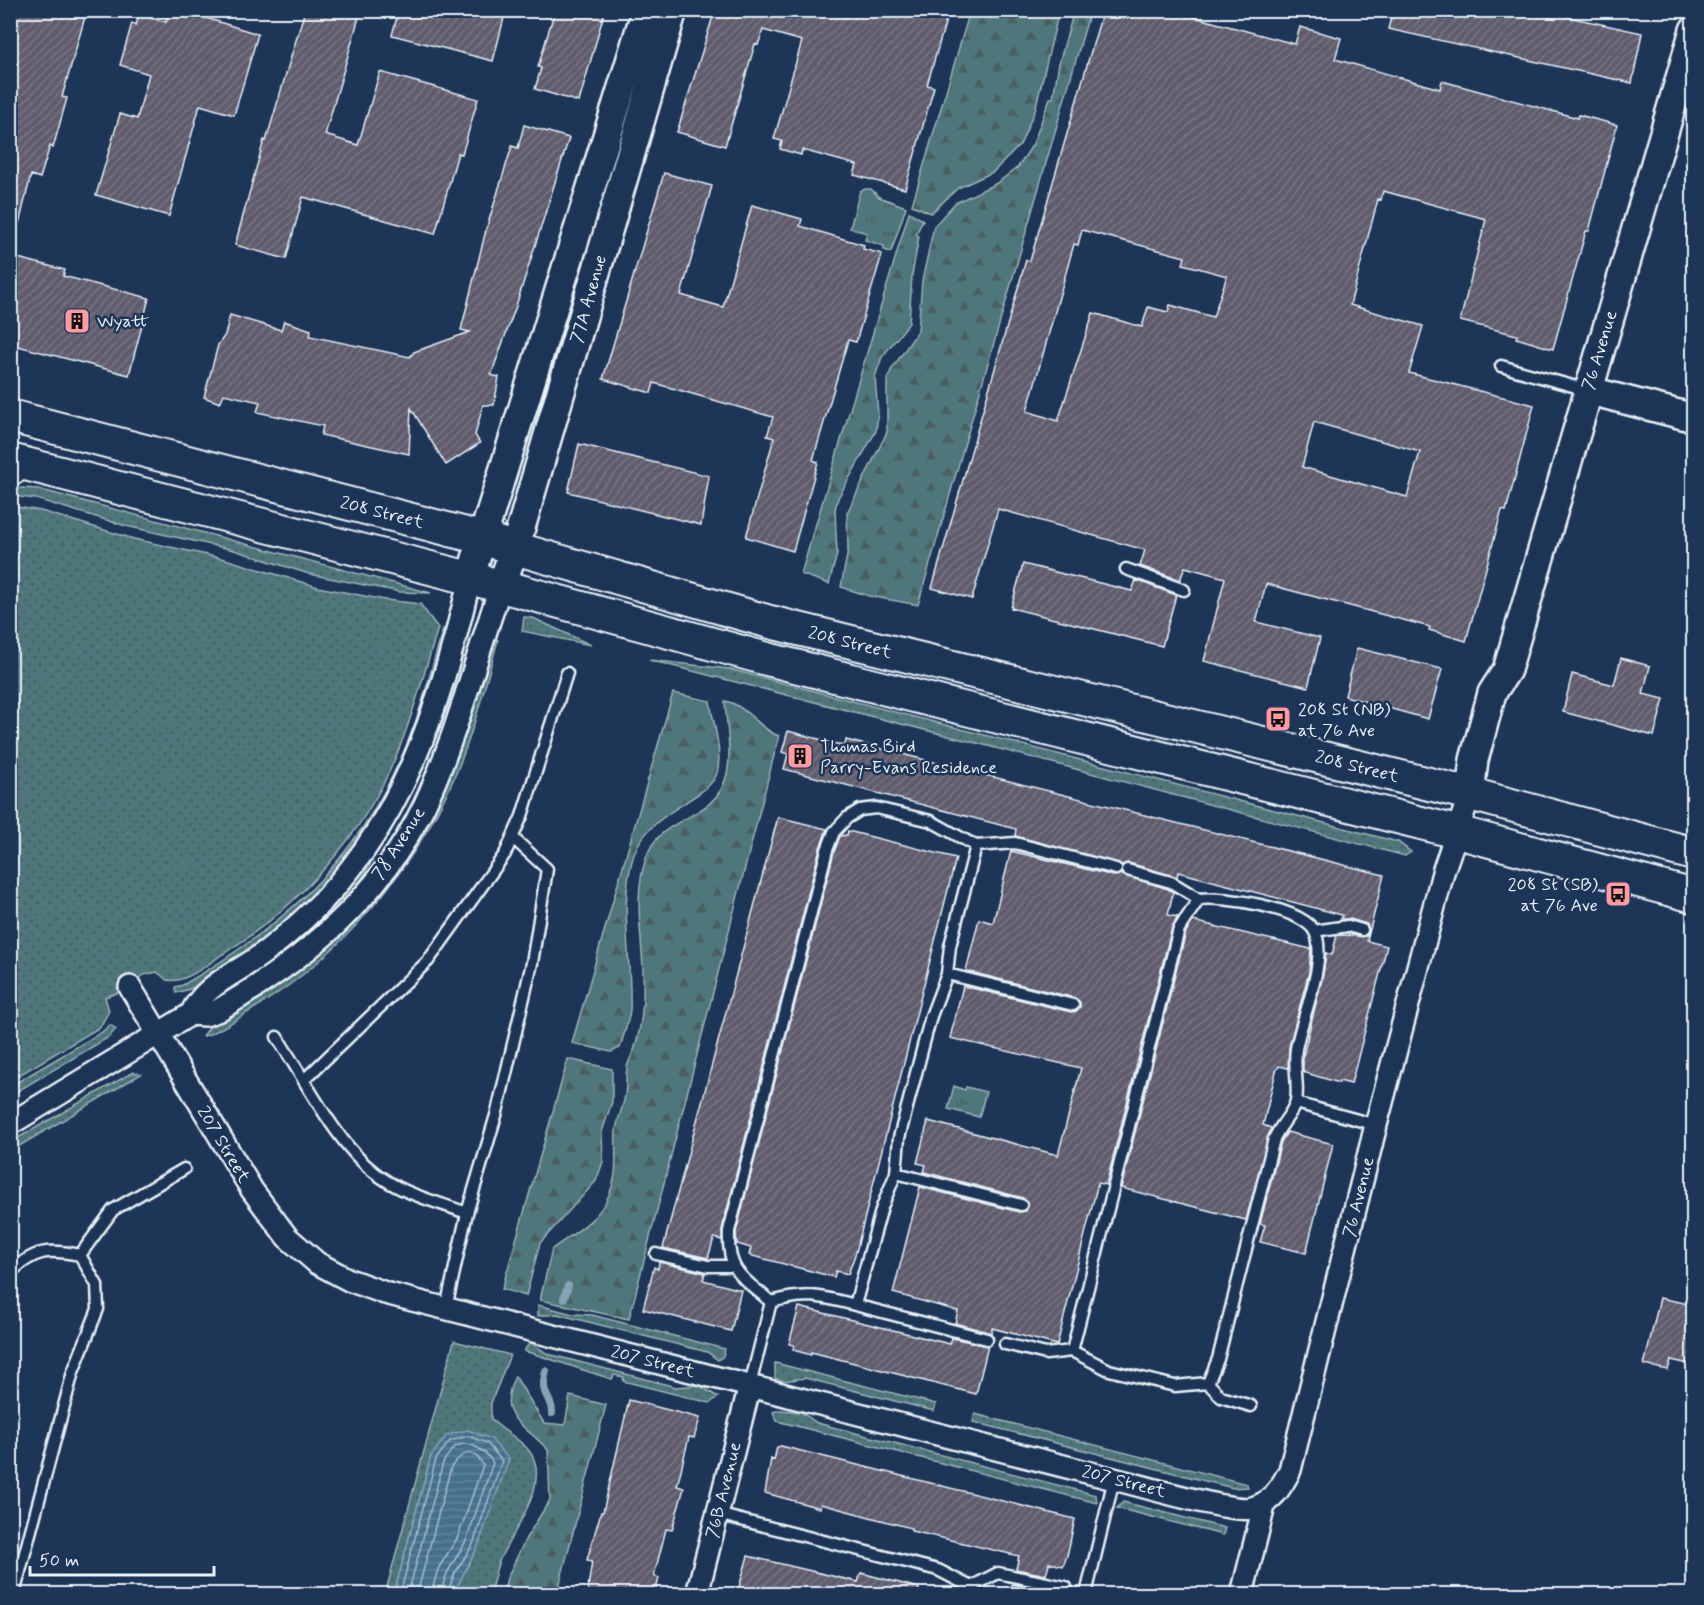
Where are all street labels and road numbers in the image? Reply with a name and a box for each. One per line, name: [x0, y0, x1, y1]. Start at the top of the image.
street label: 77A Avenue: [565, 252, 613, 346]
street label: 76 Avenue: [1576, 307, 1623, 393]
street label: 208 Street: [338, 491, 426, 535]
street label: 208 Street: [806, 621, 894, 665]
street label: 208 Street: [1313, 745, 1401, 789]
street label: 78 Avenue: [366, 802, 431, 884]
street label: 207 Street: [191, 1102, 256, 1188]
street label: 76 Avenue: [1337, 1154, 1381, 1240]
street label: 207 Street: [608, 1340, 698, 1384]
street label: 76B Avenue: [700, 1439, 748, 1541]
street label: 207 Street: [1079, 1460, 1169, 1504]

